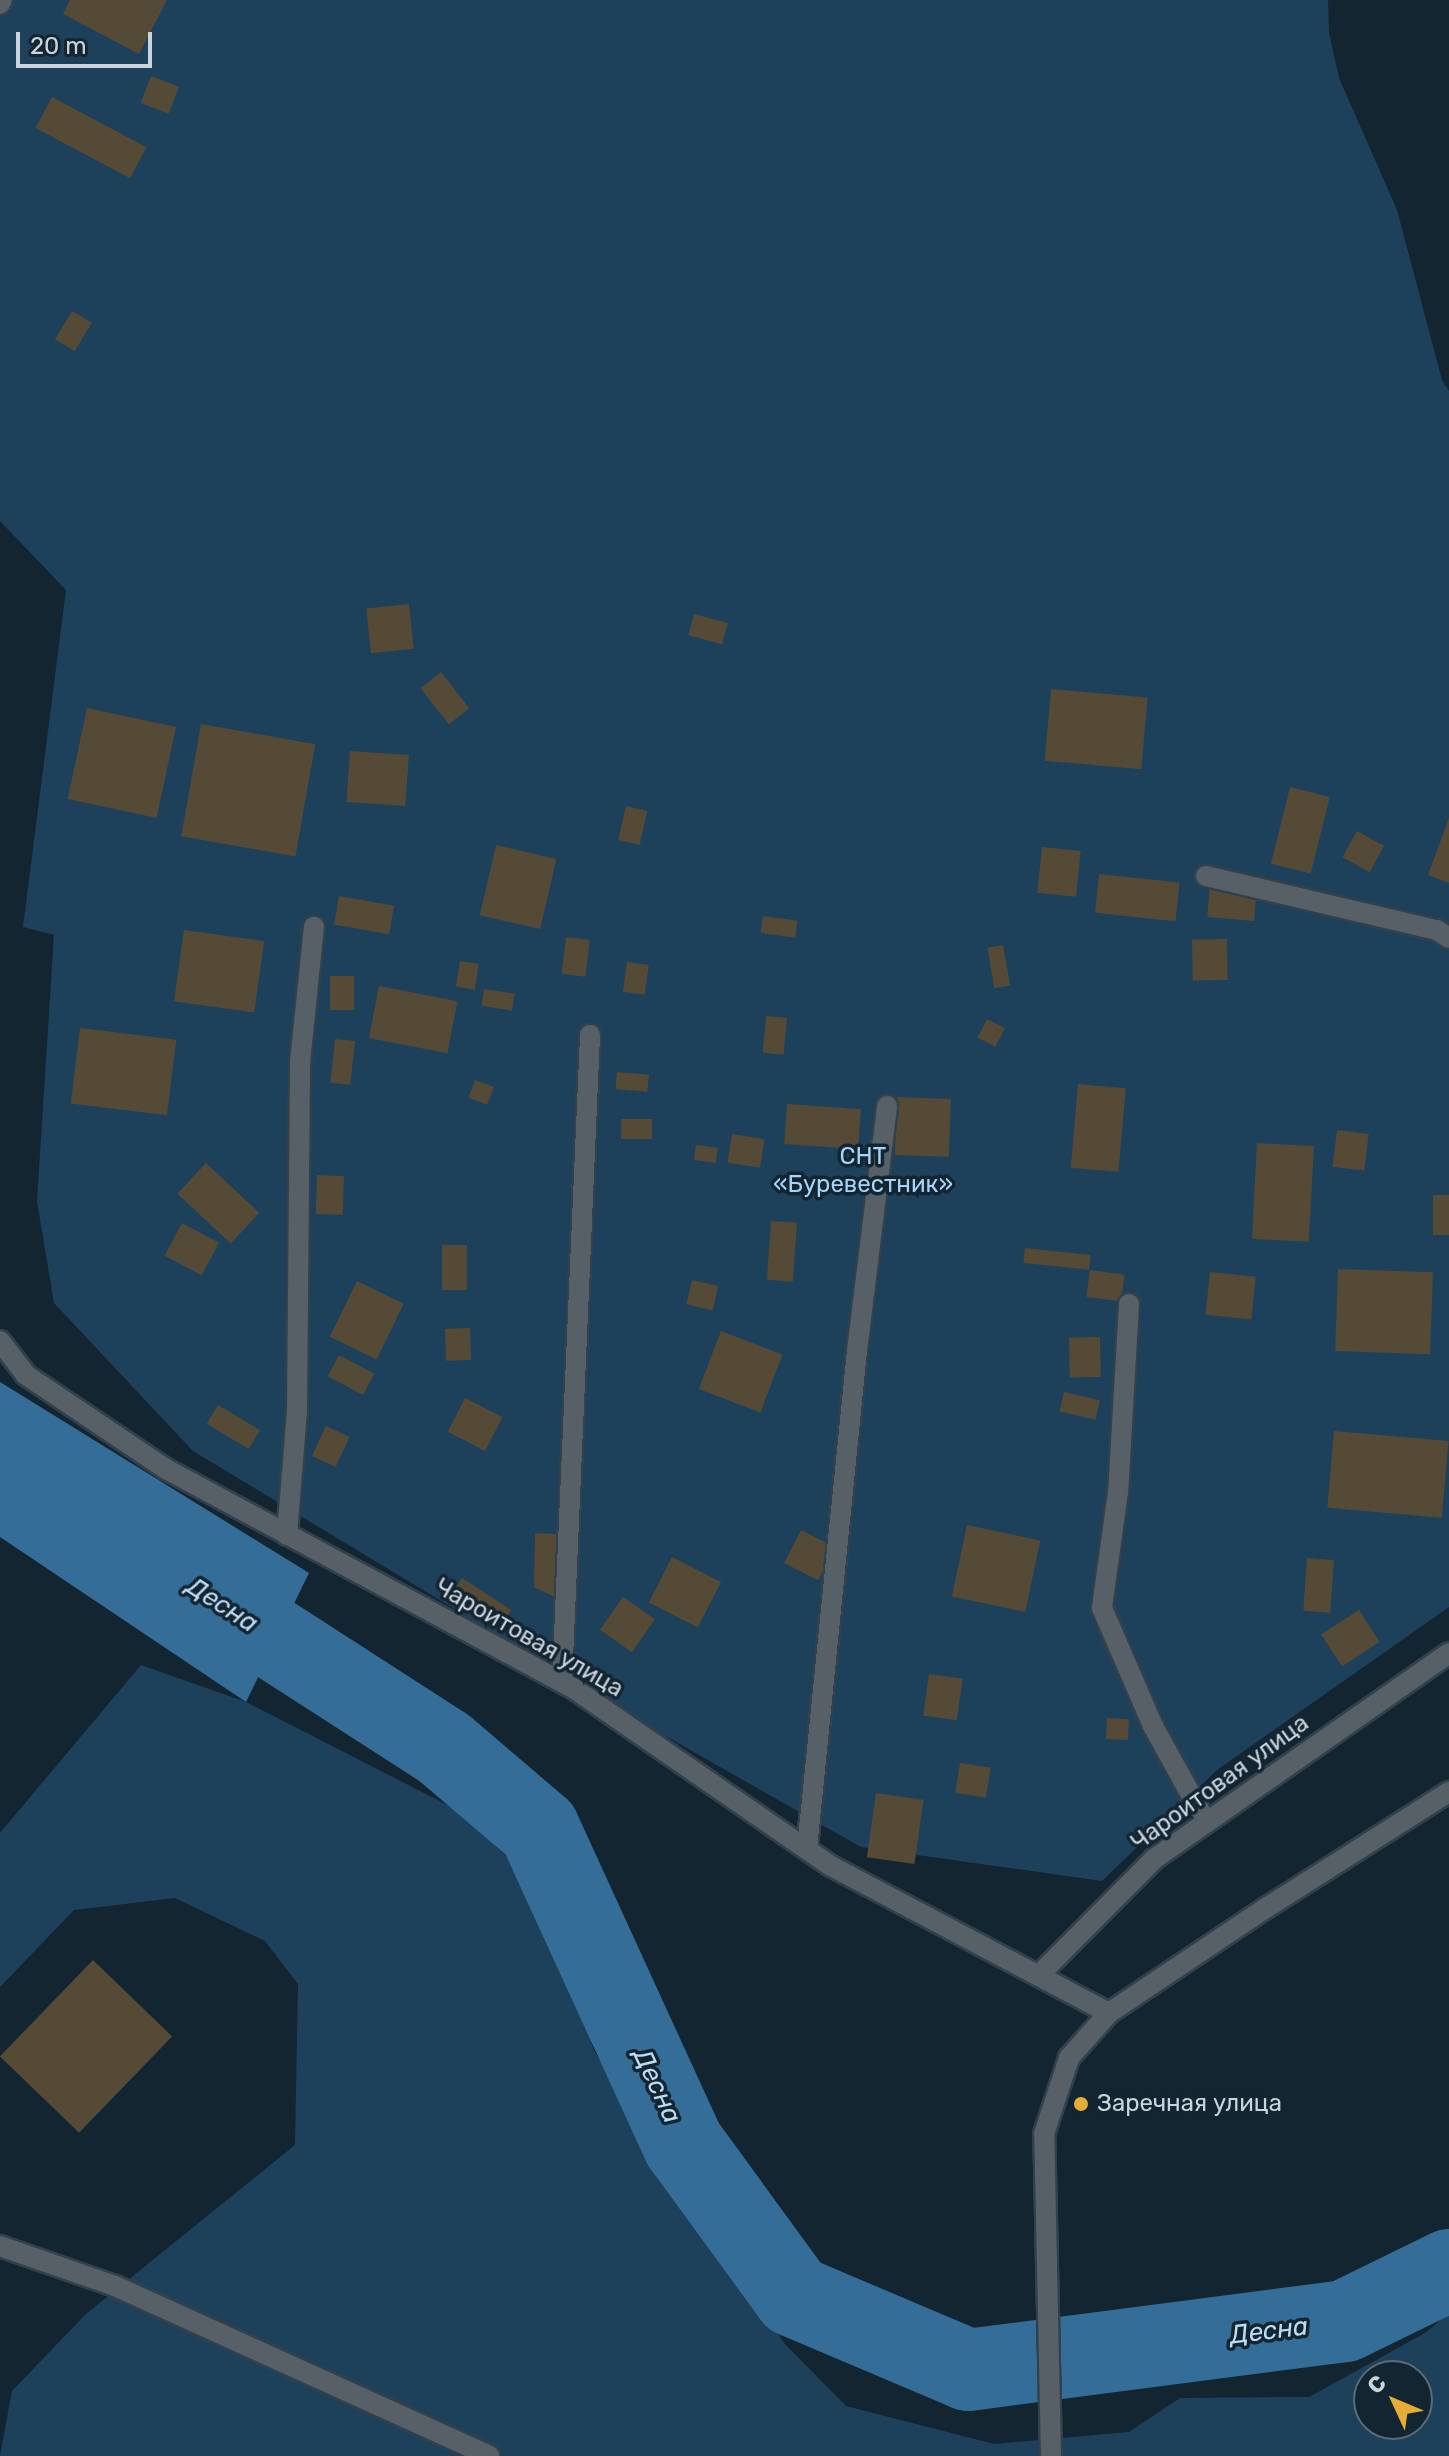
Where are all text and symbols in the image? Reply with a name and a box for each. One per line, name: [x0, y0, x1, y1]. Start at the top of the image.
scale bar: [20, 16, 156, 66]
text: 20 m: [30, 32, 87, 60]
park label: СНТ «Буревестник»: [773, 1143, 953, 1199]
water label: Десна: [181, 1571, 263, 1639]
street label: Чароитовая улица: [430, 1572, 628, 1704]
street label: Чароитовая улица: [1126, 1709, 1314, 1857]
water label: Десна: [626, 2044, 688, 2128]
place label: Заречная улица: [1097, 2090, 1282, 2118]
marker: Заречная улица: [1072, 2095, 1090, 2113]
water label: Десна: [1228, 2311, 1310, 2351]
north arrow: [1353, 2360, 1433, 2440]
text: С: [1362, 2369, 1392, 2399]

